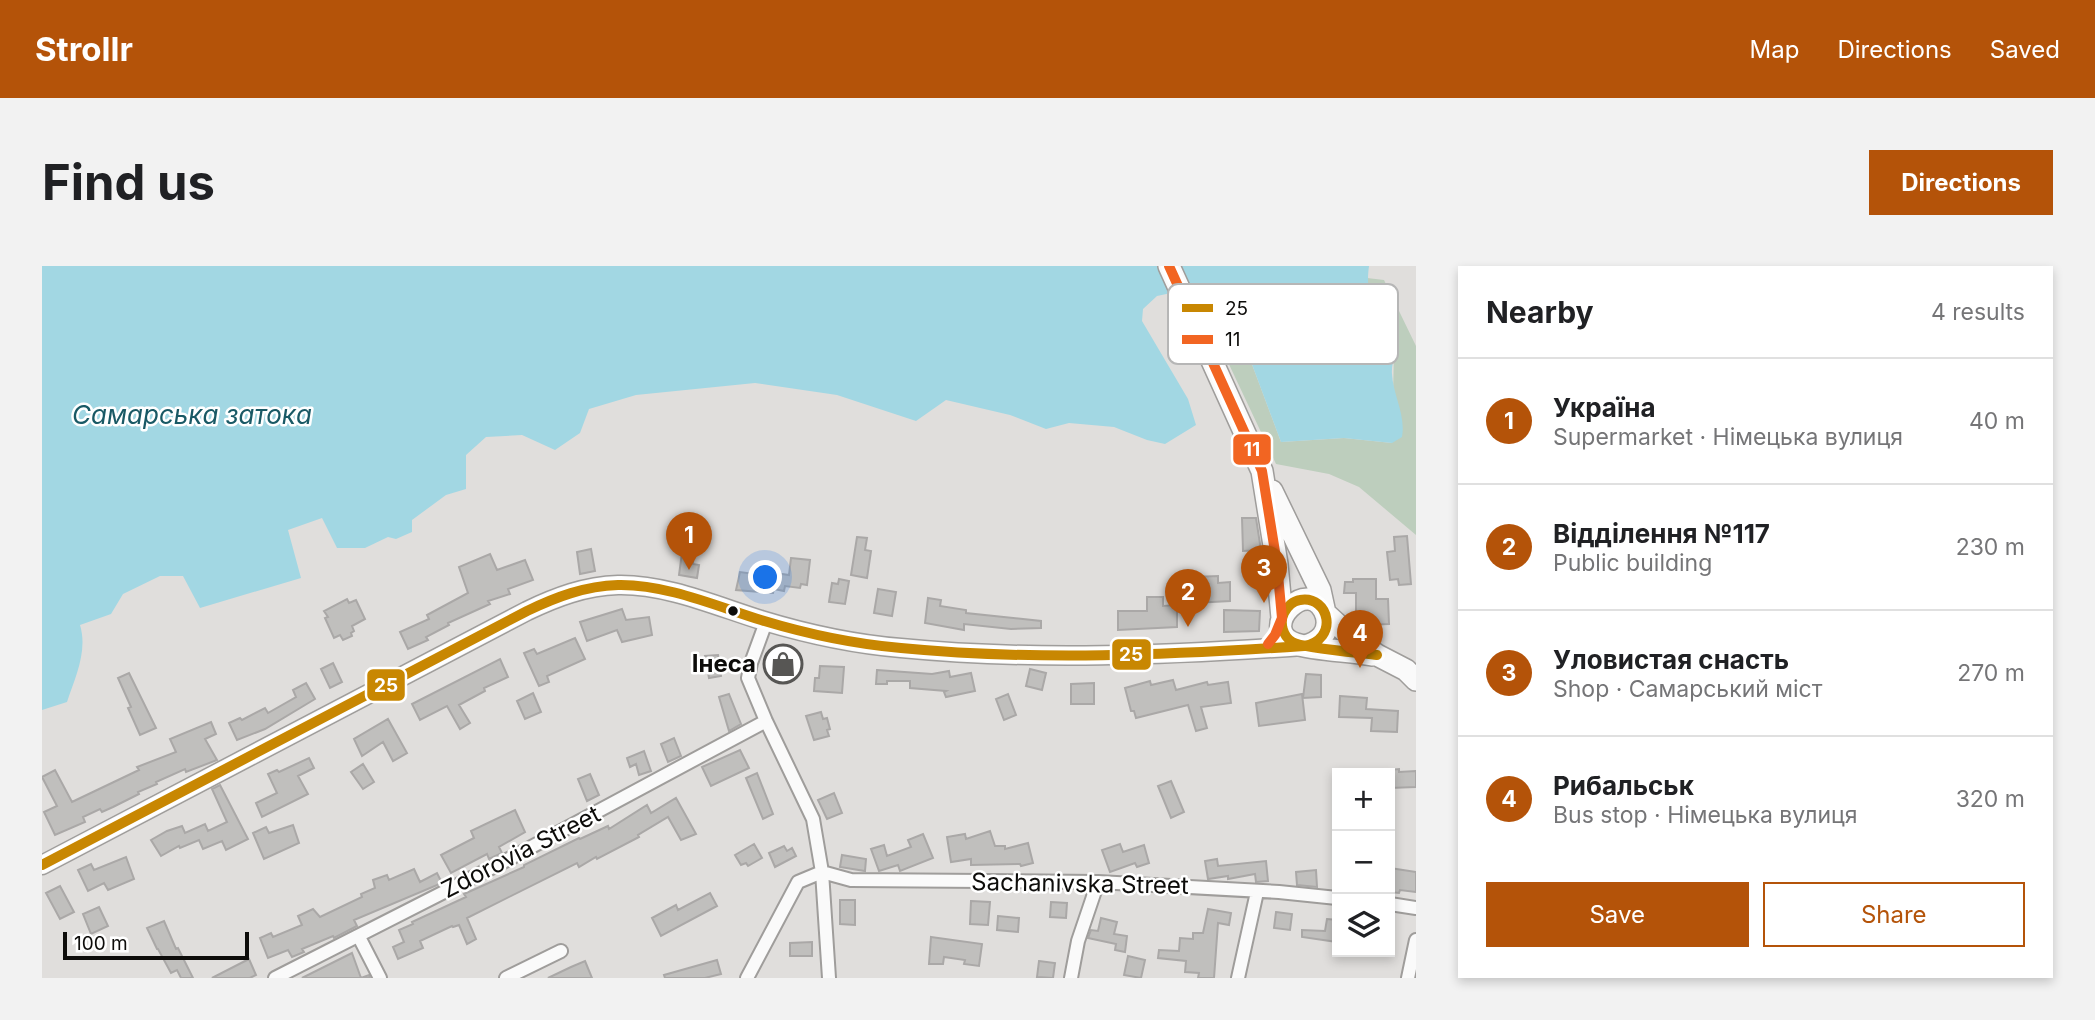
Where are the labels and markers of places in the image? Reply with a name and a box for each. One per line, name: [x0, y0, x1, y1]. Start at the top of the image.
pin: 1: [666, 512, 712, 570]
pin: 3: [1241, 545, 1287, 603]
pin: 2: [1165, 569, 1211, 627]
unlabelled marker: [726, 604, 740, 618]
pin: 4: [1337, 610, 1383, 668]
shop icon: Інеса: [762, 643, 804, 685]
place label: Інеса: [692, 649, 756, 678]

